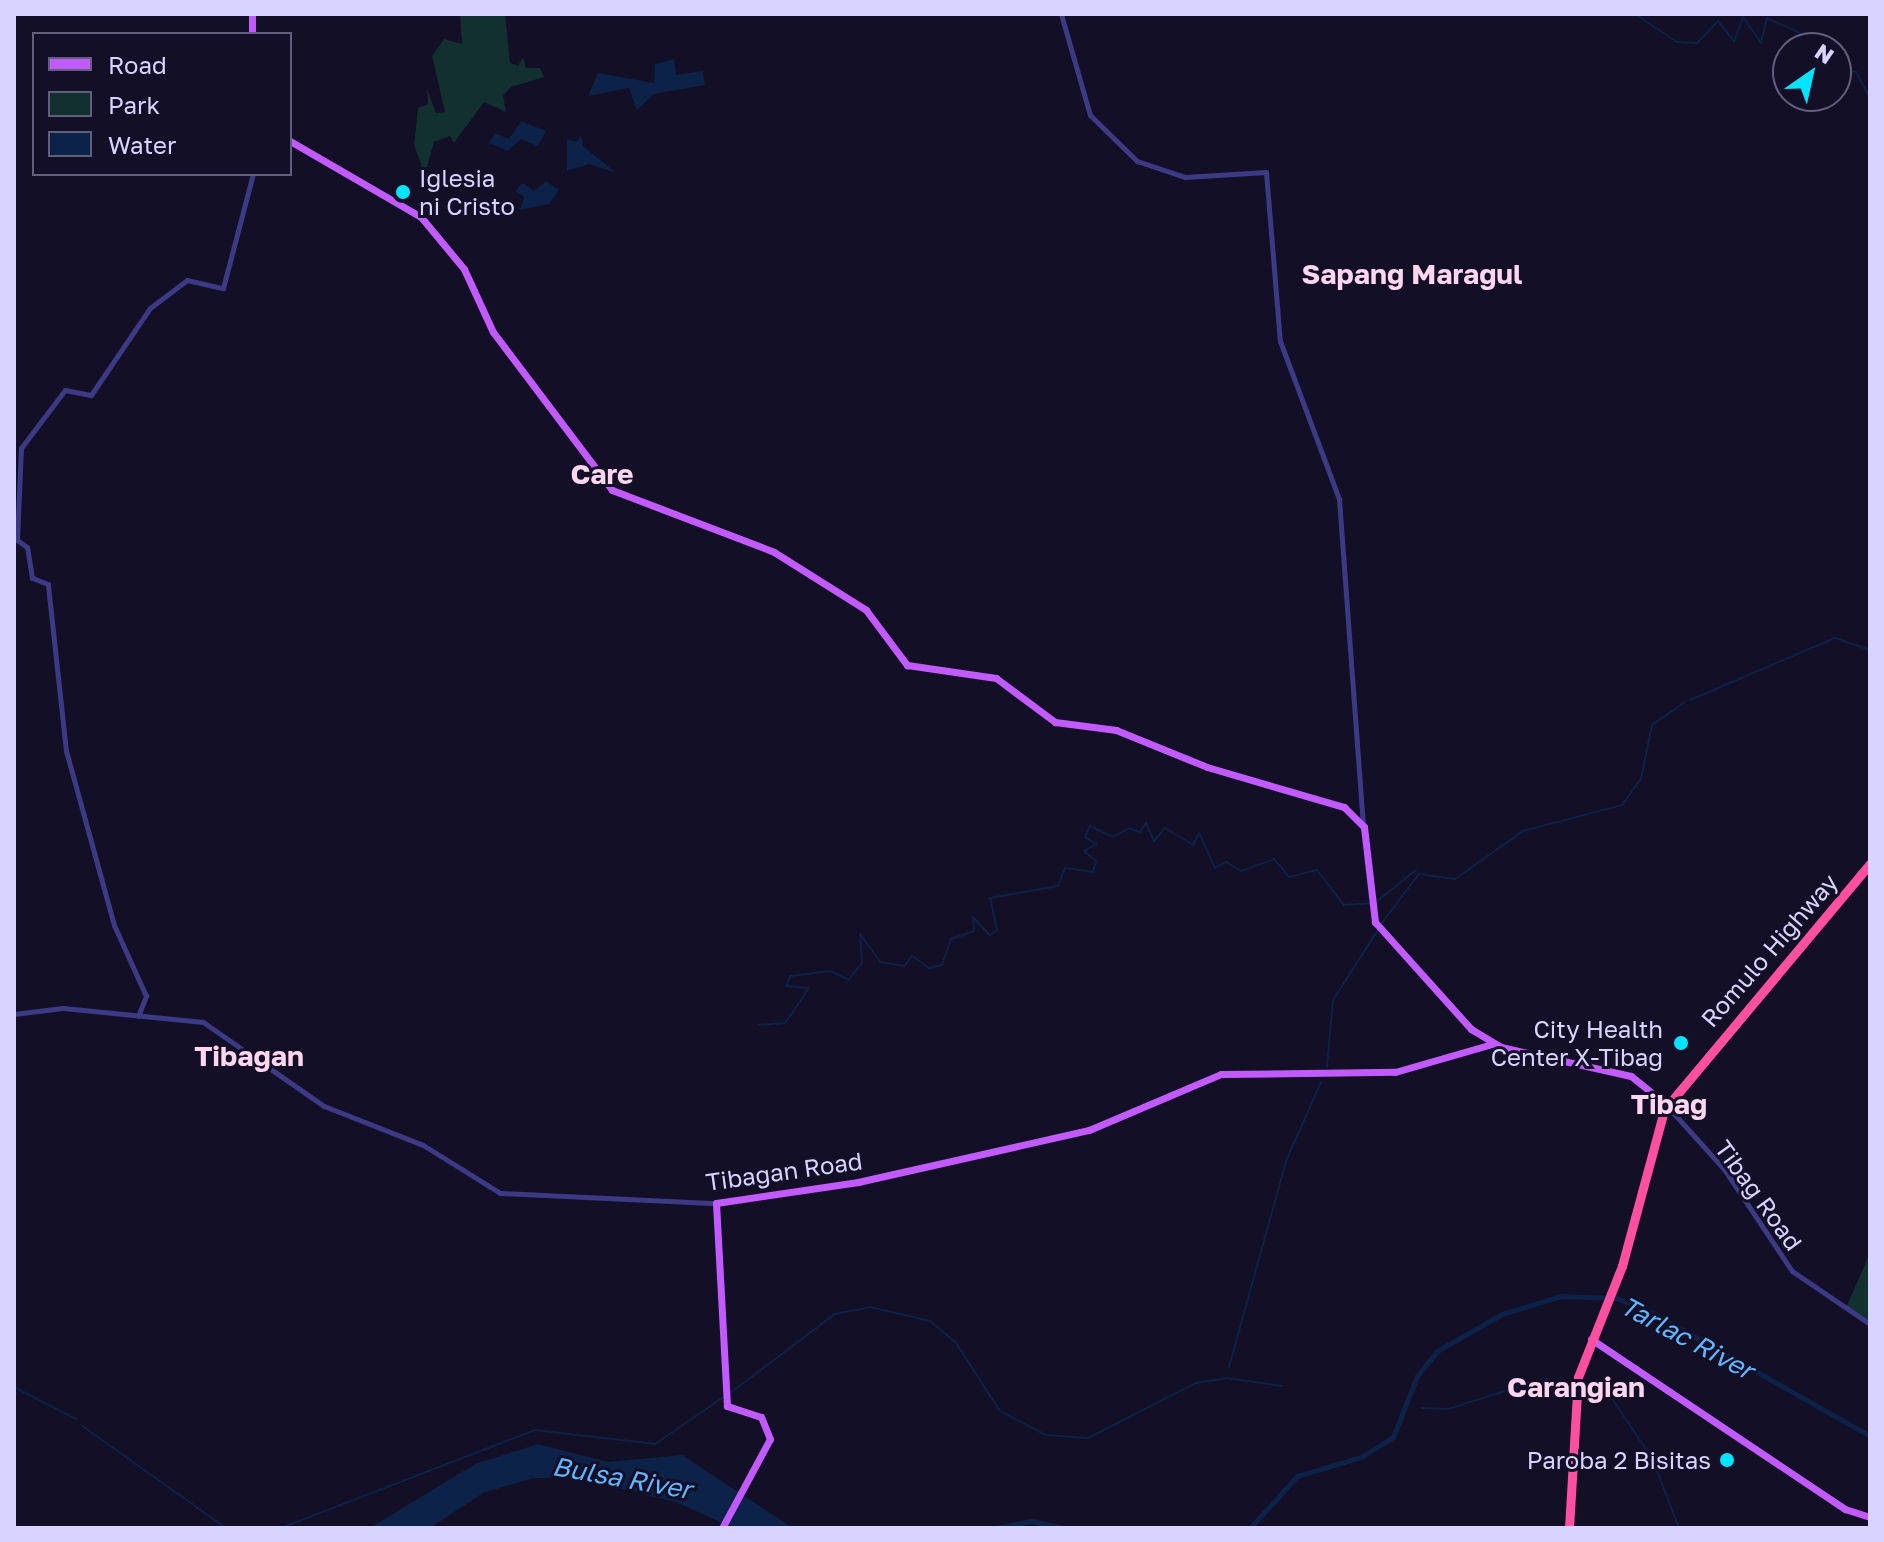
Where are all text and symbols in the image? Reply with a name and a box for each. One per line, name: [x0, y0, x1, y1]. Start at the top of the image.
legend: [32, 32, 292, 176]
north arrow: [1772, 32, 1852, 112]
text: N: [1810, 37, 1839, 69]
text: Road: [108, 50, 167, 79]
text: Park: [108, 90, 160, 119]
text: Water: [108, 130, 176, 159]
place label: Iglesia ni Cristo: [419, 164, 515, 220]
marker: Iglesia ni Cristo: [394, 183, 412, 201]
district label: Sapang Maragul: [1302, 257, 1522, 291]
district label: Care: [570, 457, 634, 491]
street label: Romulo Highway: [1695, 868, 1843, 1032]
place label: City Health Center X-Tibag: [1491, 1015, 1663, 1071]
marker: City Health Center X-Tibag: [1670, 1032, 1692, 1054]
district label: Tibagan: [194, 1039, 304, 1073]
district label: Tibag: [1631, 1087, 1707, 1121]
street label: Tibag Road: [1709, 1134, 1809, 1256]
street label: Tibagan Road: [704, 1146, 864, 1196]
water label: Tarlac River: [1615, 1290, 1759, 1386]
district label: Carangian: [1507, 1370, 1645, 1404]
place label: Paroba 2 Bisitas: [1527, 1446, 1711, 1474]
water label: Bulsa River: [550, 1450, 694, 1506]
marker: Paroba 2 Bisitas: [1718, 1451, 1736, 1469]

